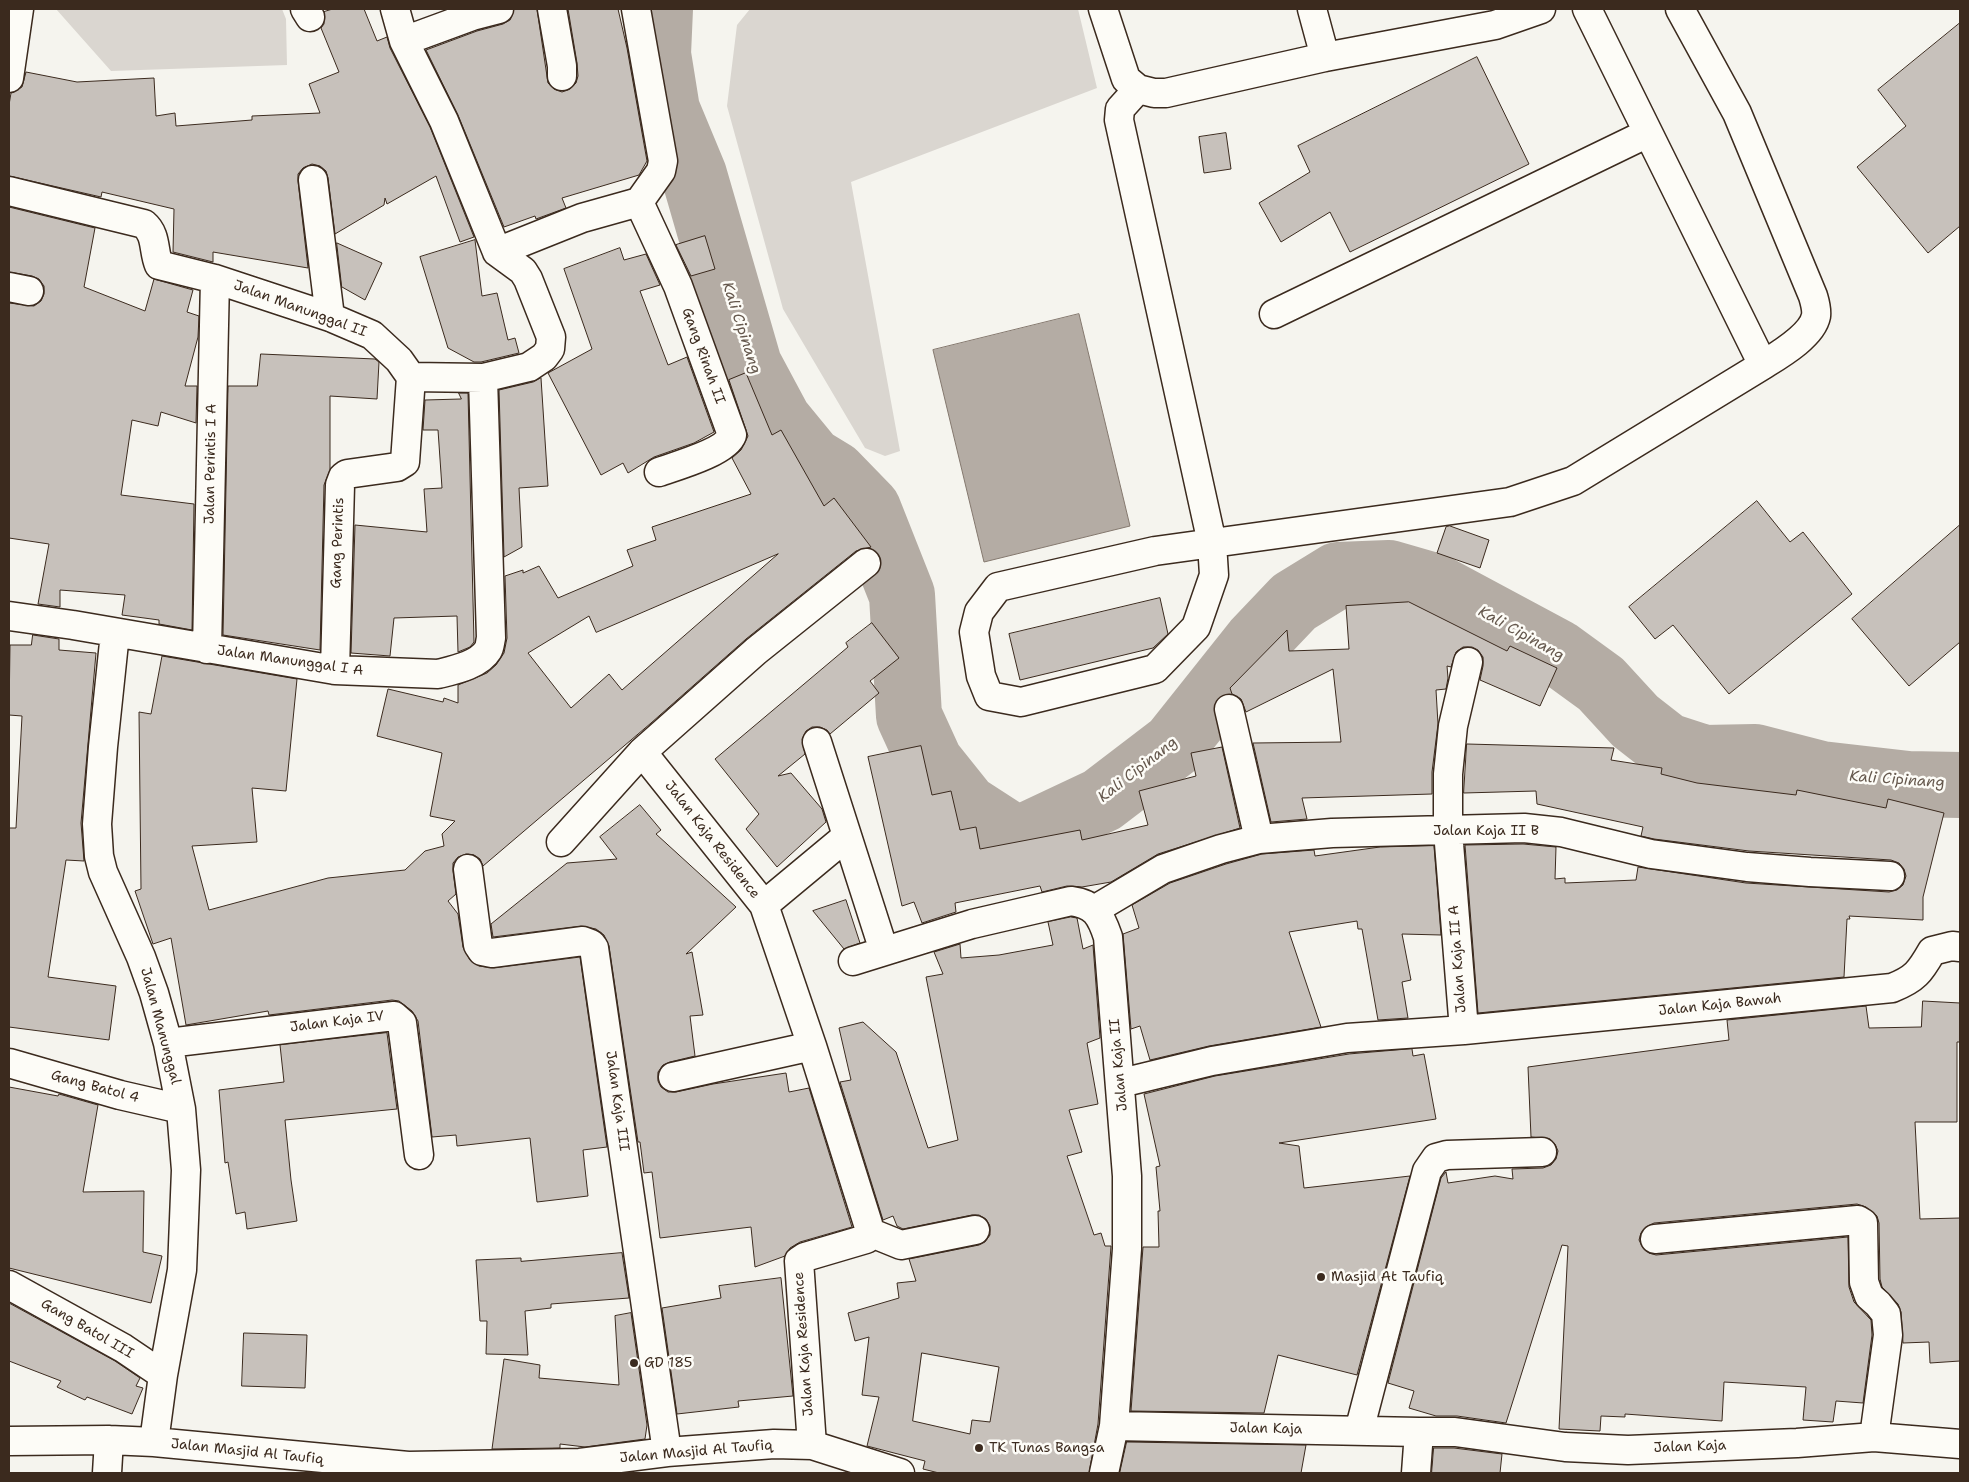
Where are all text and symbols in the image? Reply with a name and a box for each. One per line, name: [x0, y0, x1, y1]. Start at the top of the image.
street label: Jalan Manunggal II: [231, 277, 369, 341]
water label: Kali Cipinang: [718, 280, 764, 376]
street label: Gang Rinah II: [678, 306, 728, 406]
street label: Jalan Perintis I A: [202, 404, 220, 524]
street label: Gang Perintis: [328, 497, 348, 589]
water label: Kali Cipinang: [1475, 603, 1567, 665]
street label: Jalan Manunggal I A: [216, 642, 364, 680]
water label: Kali Cipinang: [1095, 734, 1181, 806]
water label: Kali Cipinang: [1849, 768, 1945, 792]
street label: Jalan Kaja Residence: [661, 778, 763, 902]
street label: Jalan Kaja II B: [1433, 823, 1539, 839]
street label: Jalan Kaja II A: [1446, 904, 1470, 1014]
street label: Jalan Manunggal: [136, 966, 184, 1086]
street label: Jalan Kaja Bawah: [1658, 990, 1782, 1020]
street label: Jalan Kaja IV: [289, 1008, 385, 1036]
street label: Jalan Kaja II: [1107, 1018, 1131, 1112]
street label: Jalan Kaja III: [602, 1050, 632, 1152]
street label: Gang Batol 4: [49, 1067, 141, 1107]
place label: Masjid At Taufiq: [1331, 1269, 1443, 1285]
street label: Jalan Kaja Residence: [791, 1271, 817, 1417]
marker: Masjid At Taufiq: [1315, 1271, 1327, 1283]
street label: Gang Batol III: [38, 1296, 136, 1362]
place label: GD 185: [644, 1355, 692, 1371]
marker: GD 185: [628, 1357, 640, 1369]
street label: Jalan Kaja: [1229, 1420, 1303, 1438]
street label: Jalan Masjid Al Taufiq: [170, 1436, 324, 1468]
street label: Jalan Masjid Al Taufiq: [619, 1437, 773, 1467]
street label: Jalan Kaja: [1653, 1437, 1727, 1457]
place label: TK Tunas Bangsa: [989, 1440, 1104, 1456]
marker: TK Tunas Bangsa: [973, 1442, 985, 1454]

